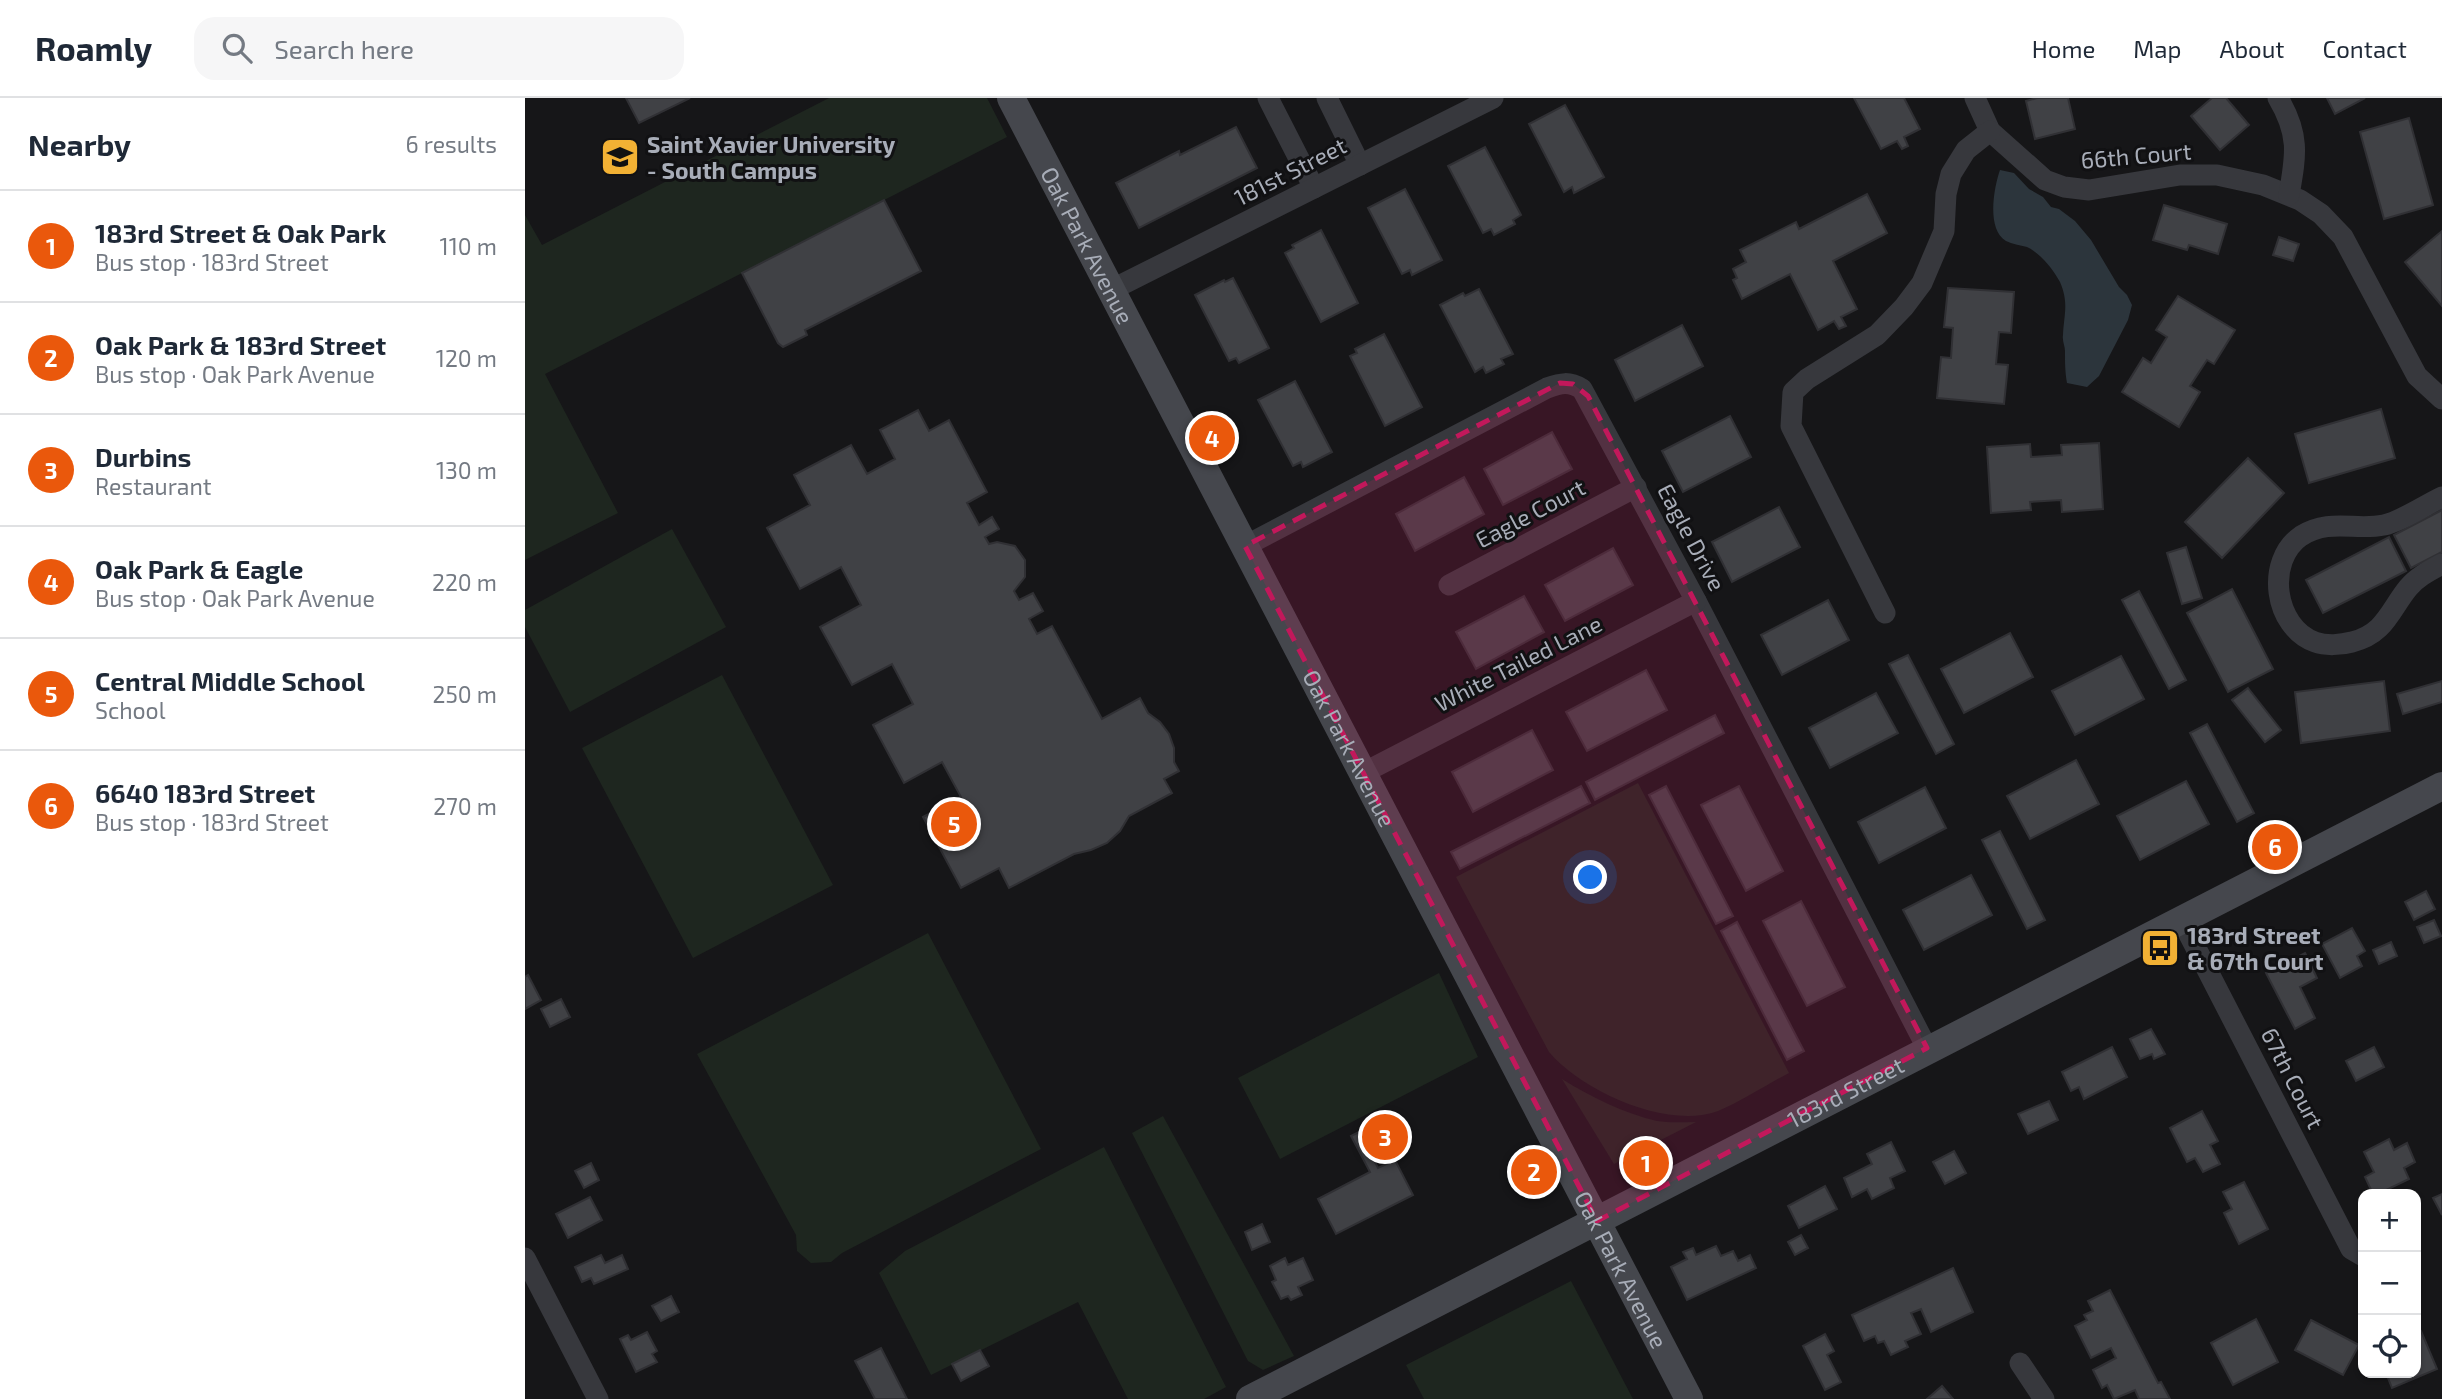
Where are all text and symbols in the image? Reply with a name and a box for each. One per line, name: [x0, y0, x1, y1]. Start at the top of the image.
search box: [194, 17, 684, 80]
text: Roamly: [35, 28, 152, 68]
icon: search: [218, 29, 256, 67]
text: Search here: [274, 33, 414, 64]
text: Home: [2032, 34, 2095, 63]
text: Map: [2133, 34, 2181, 63]
text: About: [2219, 34, 2285, 63]
text: Contact: [2323, 34, 2407, 63]
text: Nearby: [28, 126, 131, 162]
text: 6 results: [406, 130, 497, 158]
place label: Saint Xavier University - South Campus: [647, 130, 895, 184]
street label: 181st Street: [1229, 131, 1351, 211]
school or university icon: Saint Xavier University - South Campus: [599, 136, 641, 178]
street label: 66th Court: [2080, 136, 2193, 174]
street label: Oak Park Avenue: [1035, 162, 1140, 328]
text: 183rd Street & Oak Park: [95, 217, 386, 248]
text: 1: [46, 232, 56, 260]
text: 110 m: [440, 232, 497, 260]
text: Bus stop · 183rd Street: [95, 248, 329, 276]
text: Oak Park & 183rd Street: [95, 329, 386, 360]
text: 2: [44, 344, 58, 372]
text: 120 m: [436, 344, 497, 372]
text: Bus stop · Oak Park Avenue: [95, 360, 375, 388]
pin: 4: [1189, 412, 1235, 464]
text: Durbins: [95, 441, 191, 472]
text: 3: [44, 456, 58, 484]
text: 130 m: [436, 456, 497, 484]
text: Restaurant: [95, 472, 212, 500]
street label: Eagle Court: [1470, 472, 1590, 554]
street label: Eagle Drive: [1652, 479, 1732, 595]
text: Oak Park & Eagle: [95, 553, 303, 584]
text: 4: [44, 568, 58, 596]
text: 220 m: [432, 568, 497, 596]
text: Bus stop · Oak Park Avenue: [95, 584, 375, 612]
street label: White Tailed Lane: [1430, 609, 1606, 717]
text: Central Middle School: [95, 665, 365, 696]
street label: Oak Park Avenue: [1297, 665, 1402, 831]
text: 5: [45, 680, 57, 708]
text: 250 m: [433, 680, 497, 708]
text: School: [95, 696, 165, 724]
text: 6640 183rd Street: [95, 777, 315, 808]
text: 6: [44, 792, 58, 820]
text: 270 m: [433, 792, 497, 820]
pin: 5: [931, 798, 977, 850]
text: Bus stop · 183rd Street: [95, 808, 329, 836]
pin: 6: [2252, 821, 2298, 873]
your location: [1573, 860, 1607, 894]
place label: 183rd Street & 67th Court: [2187, 921, 2324, 975]
bus stop icon: 183rd Street & 67th Court: [2139, 927, 2181, 969]
street label: 67th Court: [2256, 1023, 2330, 1133]
street label: 183rd Street: [1782, 1050, 1909, 1133]
pin: 3: [1362, 1111, 1408, 1163]
pin: 1: [1623, 1137, 1669, 1189]
pin: 2: [1511, 1146, 1557, 1198]
street label: Oak Park Avenue: [1569, 1186, 1674, 1353]
map controls: [2358, 1189, 2421, 1378]
button: +: [2358, 1189, 2421, 1252]
button: −: [2358, 1252, 2421, 1315]
button: locate: [2358, 1315, 2421, 1378]

